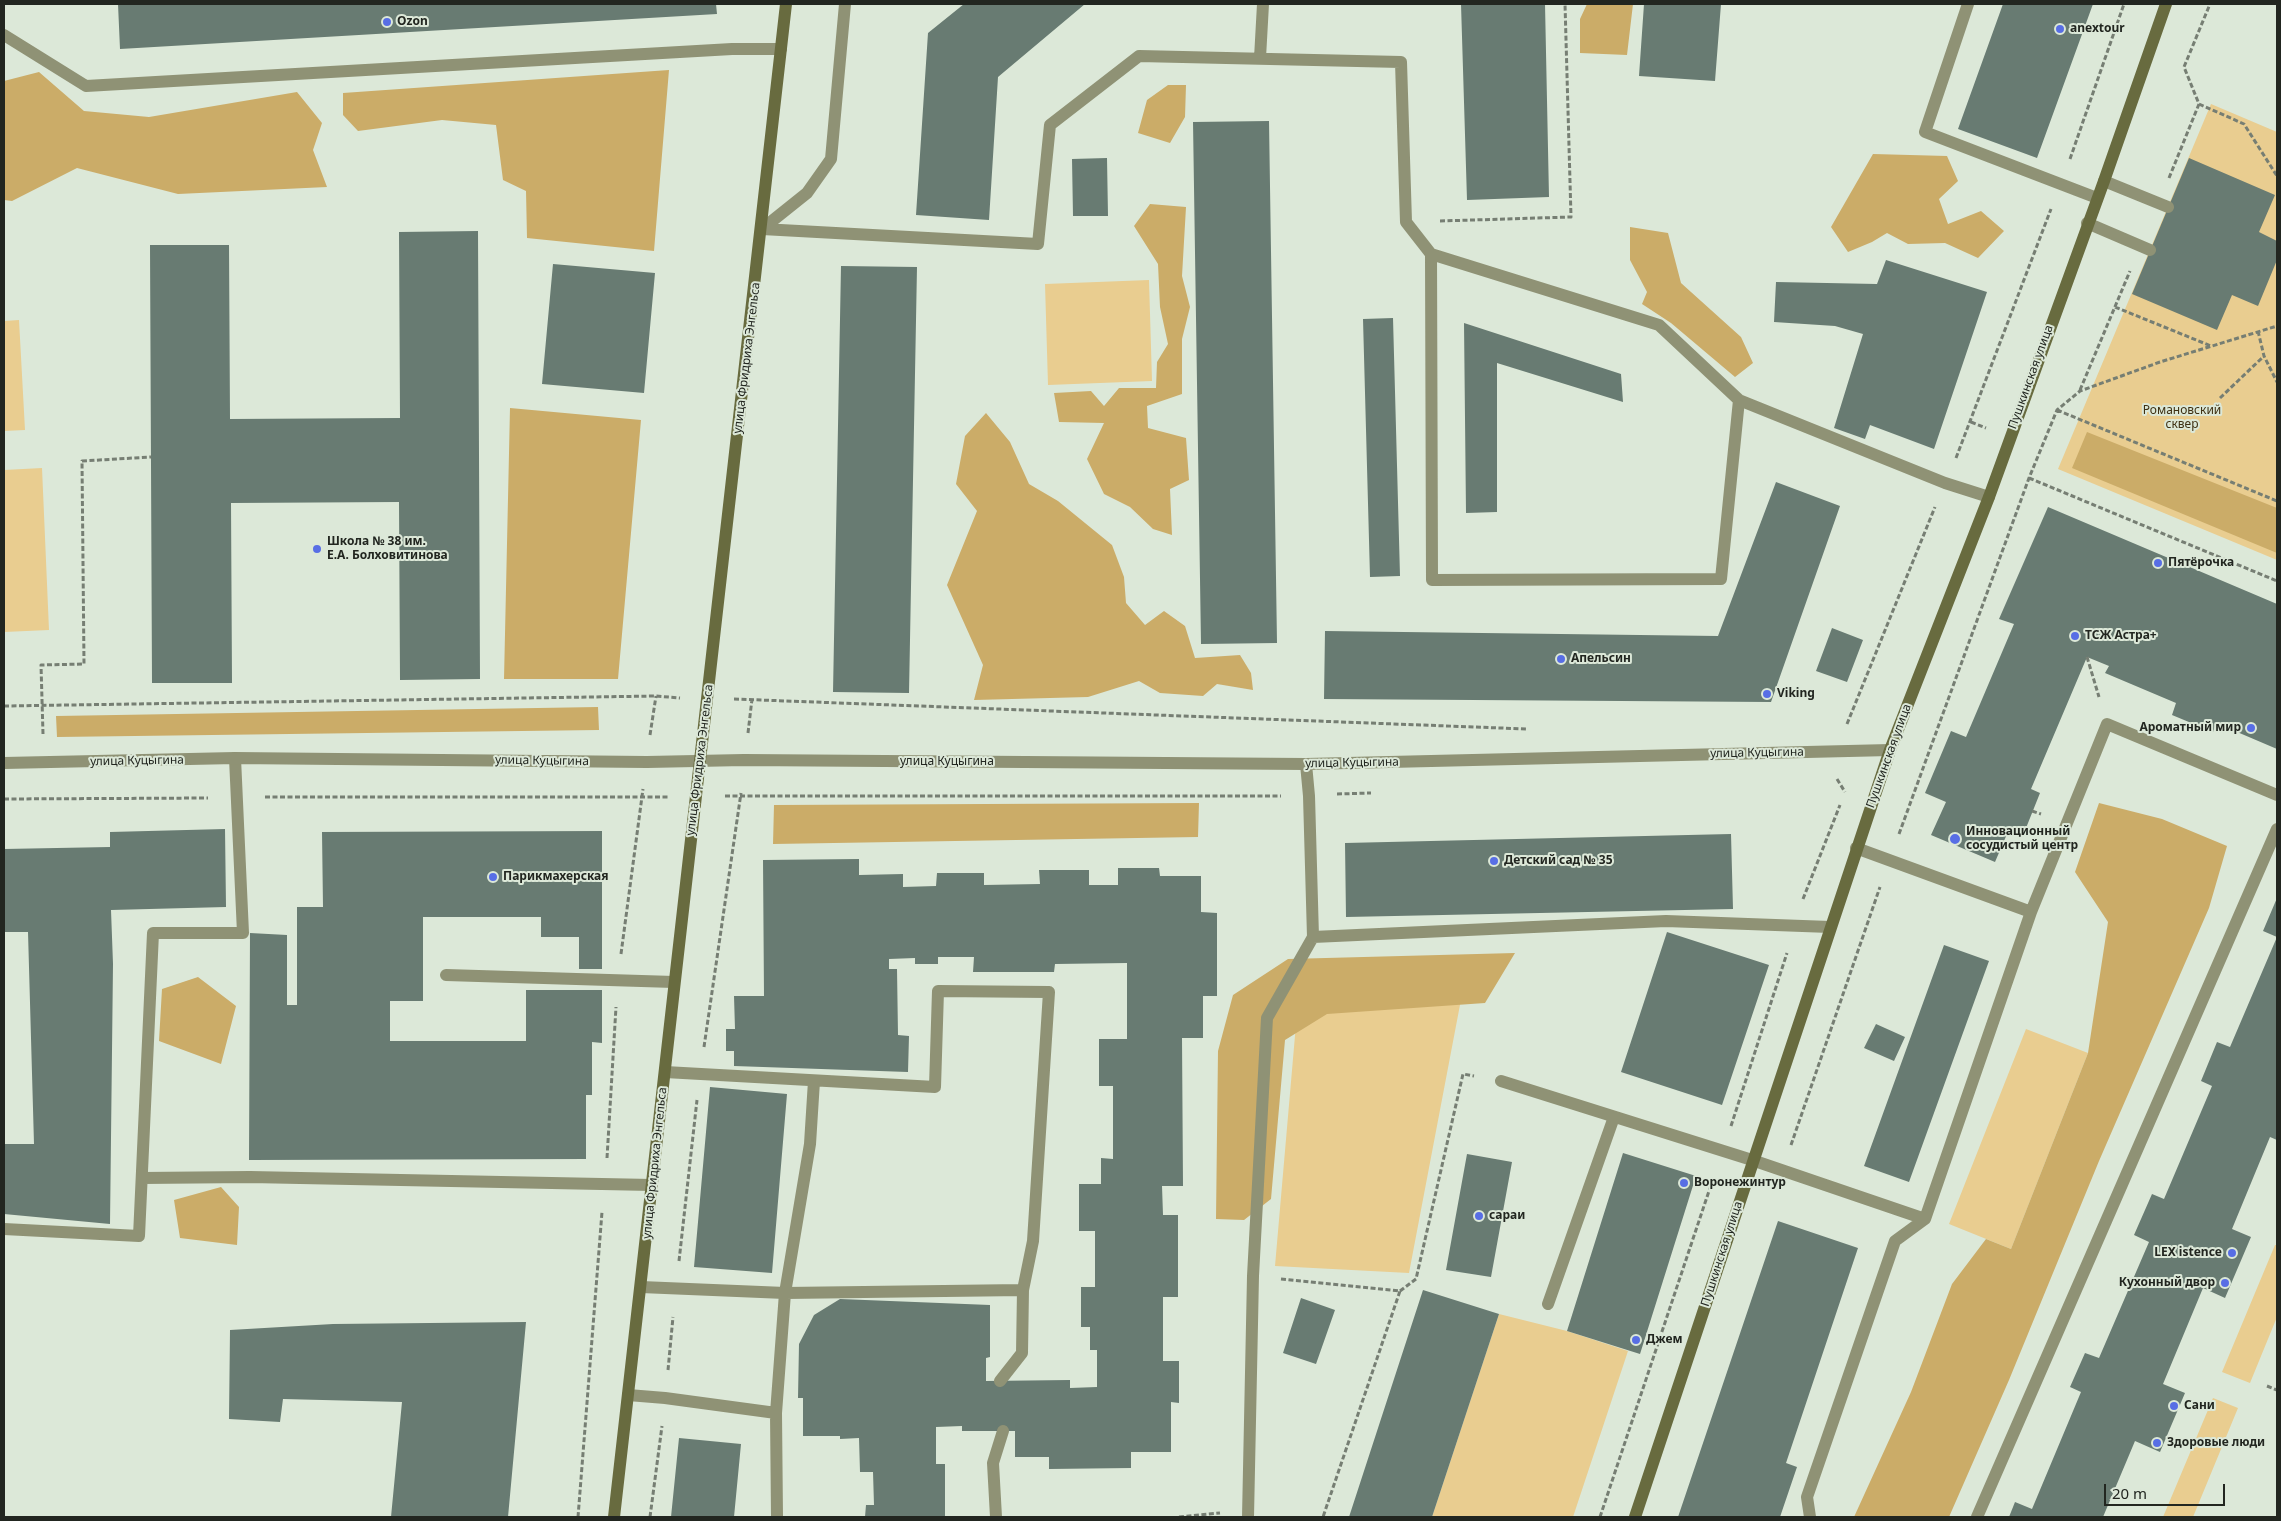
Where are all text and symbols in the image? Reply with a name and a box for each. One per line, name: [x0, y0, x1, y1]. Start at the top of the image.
place label: Ozon: [397, 15, 428, 29]
marker: Ozon: [381, 16, 393, 28]
place label: anextour: [2070, 22, 2125, 36]
marker: anextour: [2054, 23, 2066, 35]
street label: улица Фридриха Энгельса: [731, 281, 763, 435]
street label: Пушкинская улица: [2005, 323, 2057, 431]
park label: Романовский сквер: [2143, 404, 2221, 432]
place label: Школа № 38 им. Е.А. Болховитинова: [327, 535, 448, 563]
marker: Школа № 38 им. Е.А. Болховитинова: [311, 543, 323, 555]
place label: Пятёрочка: [2168, 556, 2234, 570]
marker: Пятёрочка: [2152, 557, 2164, 569]
place label: ТСЖ Астра+: [2085, 629, 2157, 643]
marker: ТСЖ Астра+: [2069, 630, 2081, 642]
place label: Апельсин: [1571, 652, 1631, 666]
marker: Апельсин: [1555, 653, 1567, 665]
street label: улица Фридриха Энгельса: [684, 683, 716, 837]
place label: Viking: [1777, 687, 1815, 701]
marker: Viking: [1761, 688, 1773, 700]
street label: Пушкинская улица: [1863, 702, 1915, 810]
place label: Ароматный мир: [2139, 721, 2241, 735]
marker: Ароматный мир: [2245, 722, 2257, 734]
street label: улица Куцыгина: [1710, 745, 1804, 761]
street label: улица Куцыгина: [90, 753, 184, 769]
street label: улица Куцыгина: [495, 753, 589, 769]
street label: улица Куцыгина: [900, 755, 994, 769]
street label: улица Куцыгина: [1305, 755, 1399, 771]
place label: Инновационный сосудистый центр: [1966, 825, 2078, 853]
marker: Инновационный сосудистый центр: [1948, 832, 1962, 846]
place label: Детский сад № 35: [1504, 854, 1613, 868]
marker: Детский сад № 35: [1488, 855, 1500, 867]
place label: Парикмахерская: [503, 870, 609, 884]
marker: Парикмахерская: [487, 871, 499, 883]
street label: улица Фридриха Энгельса: [640, 1086, 670, 1240]
place label: Воронежинтур: [1694, 1176, 1786, 1190]
marker: Воронежинтур: [1678, 1177, 1690, 1189]
street label: Пушкинская улица: [1698, 1200, 1746, 1308]
place label: сараи: [1489, 1209, 1525, 1223]
marker: сараи: [1473, 1210, 1485, 1222]
place label: LEX istence: [2154, 1246, 2222, 1260]
marker: LEX istence: [2226, 1247, 2238, 1259]
place label: Кухонный двор: [2119, 1276, 2215, 1290]
marker: Кухонный двор: [2219, 1277, 2231, 1289]
place label: Джем: [1646, 1333, 1683, 1347]
marker: Джем: [1630, 1334, 1642, 1346]
place label: Сани: [2184, 1399, 2215, 1413]
marker: Сани: [2168, 1400, 2180, 1412]
place label: Здоровые люди: [2167, 1436, 2265, 1450]
marker: Здоровые люди: [2151, 1437, 2163, 1449]
scale bar: [2106, 1474, 2227, 1506]
text: 20 m: [2112, 1483, 2147, 1503]

